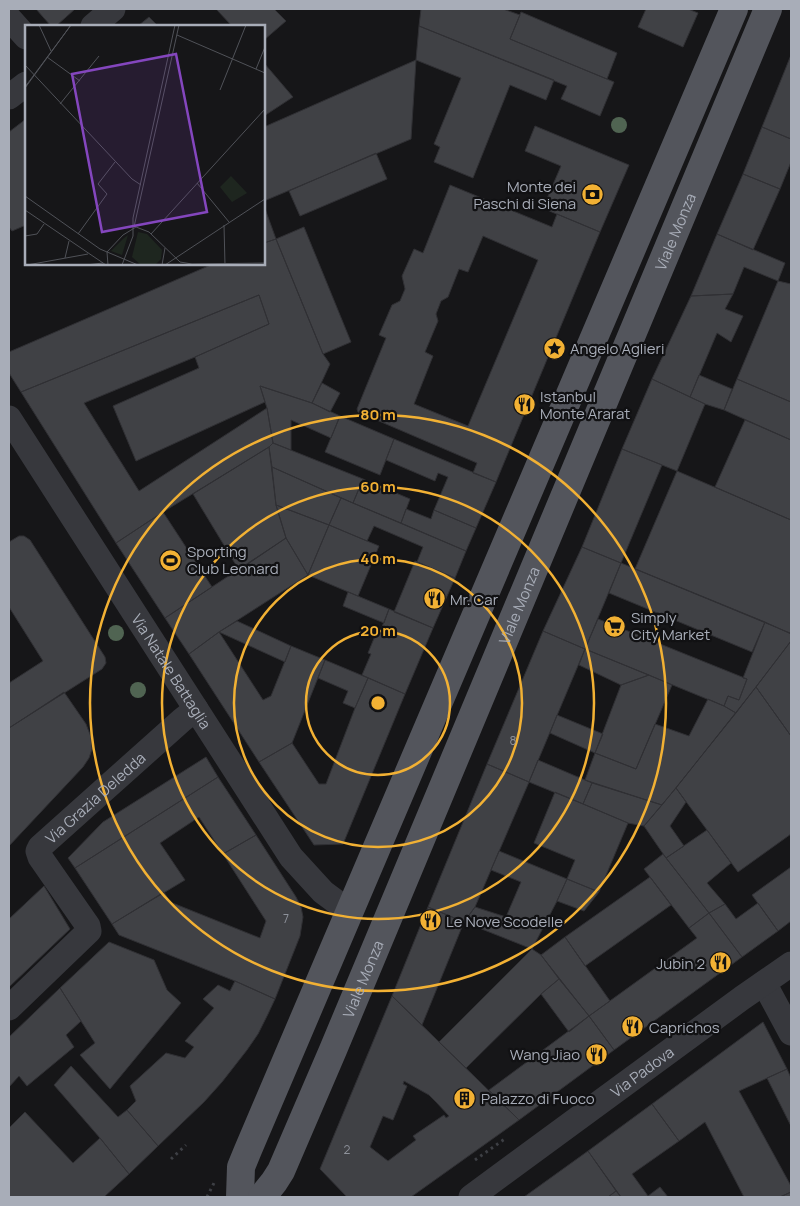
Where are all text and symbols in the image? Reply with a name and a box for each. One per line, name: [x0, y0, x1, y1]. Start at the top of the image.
inset map: [25, 25, 265, 265]
place label: Monte dei Paschi di Siena: [473, 176, 576, 214]
bank icon: Monte dei Paschi di Siena: [580, 183, 604, 207]
street label: Viale Monza: [649, 190, 701, 273]
place icon: Angelo Aglieri: [542, 336, 566, 360]
place label: Angelo Aglieri: [570, 338, 665, 359]
place label: Istanbul Monte Ararat: [540, 386, 630, 424]
restaurant icon: Istanbul Monte Ararat: [512, 393, 536, 417]
text: 80 m: [360, 404, 396, 425]
text: 60 m: [360, 476, 396, 497]
place label: Sporting Club Leonard: [187, 541, 279, 579]
sports icon: Sporting Club Leonard: [159, 548, 183, 572]
text: 40 m: [360, 548, 396, 569]
street label: Viale Monza: [493, 563, 544, 647]
restaurant icon: Mr. Car: [422, 587, 446, 611]
place label: Mr. Car: [450, 589, 499, 610]
place label: Simply City Market: [631, 607, 710, 645]
street label: Via Natale Battaglia: [127, 610, 217, 733]
supermarket icon: Simply City Market: [603, 614, 627, 638]
text: 20 m: [360, 620, 396, 641]
centre of rings: [369, 694, 387, 712]
house number: 8: [510, 732, 517, 749]
street label: Via Grazia Deledda: [41, 747, 150, 848]
restaurant icon: Le Nove Scodelle: [418, 909, 442, 933]
house number: 7: [283, 910, 289, 927]
place label: Le Nove Scodelle: [446, 911, 563, 932]
street label: Viale Monza: [337, 937, 388, 1021]
restaurant icon: Jubin 2: [709, 951, 733, 975]
place label: Jubin 2: [656, 953, 705, 974]
restaurant icon: Caprichos: [621, 1015, 645, 1039]
place label: Caprichos: [649, 1017, 720, 1038]
street label: Via Padova: [606, 1041, 678, 1102]
restaurant icon: Wang Jiao: [584, 1042, 608, 1066]
place label: Wang Jiao: [510, 1044, 580, 1065]
building icon: Palazzo di Fuoco: [453, 1086, 477, 1110]
place label: Palazzo di Fuoco: [481, 1088, 595, 1109]
house number: 2: [344, 1141, 351, 1158]

